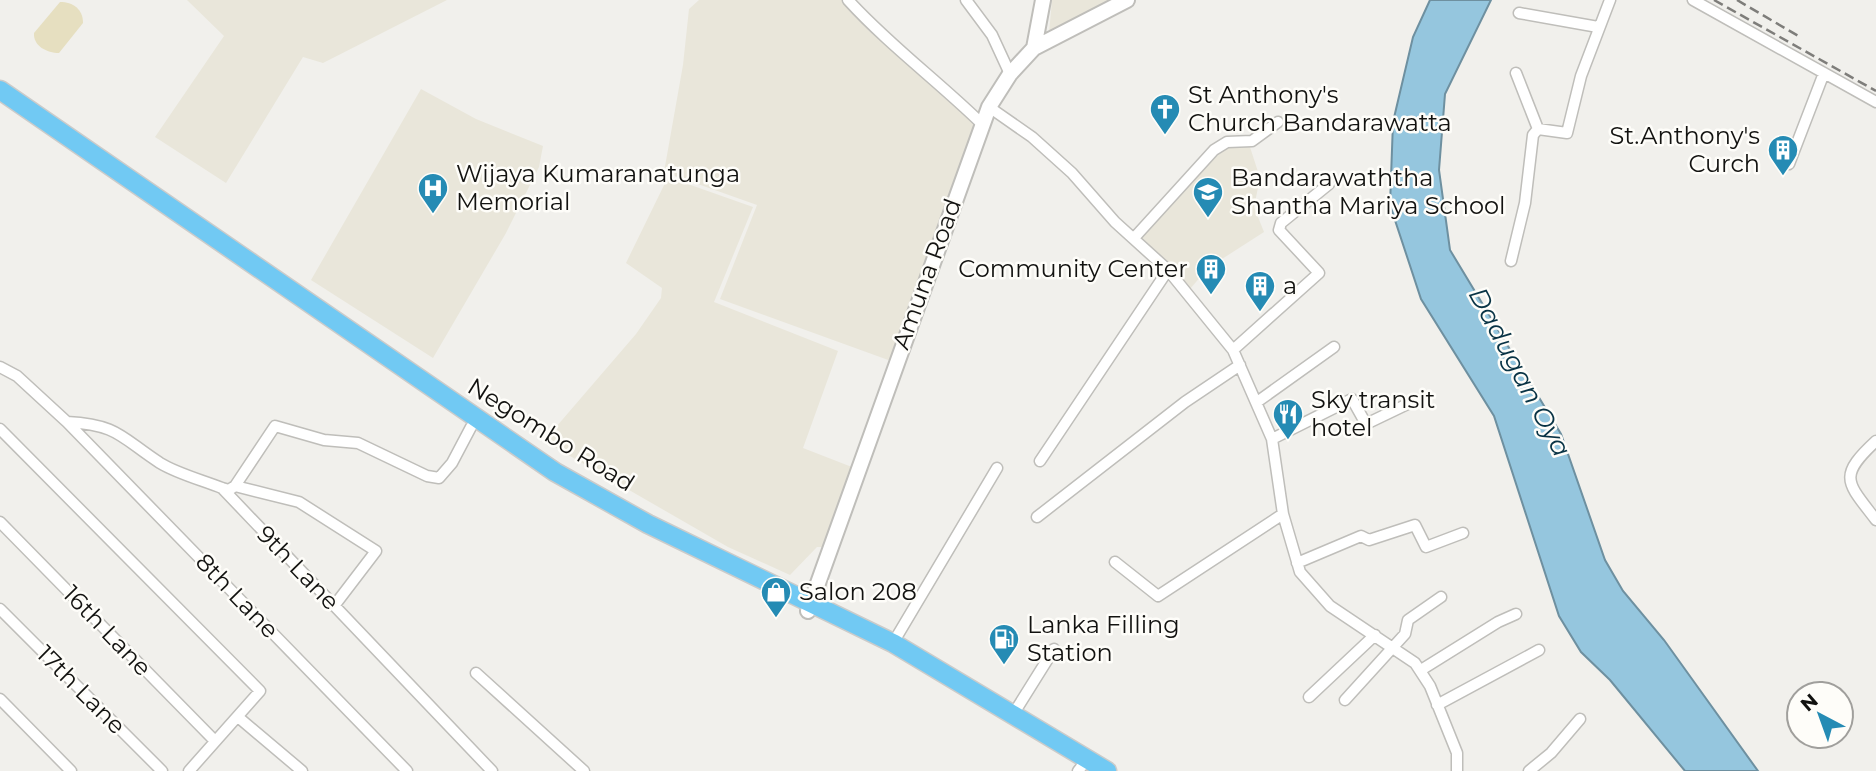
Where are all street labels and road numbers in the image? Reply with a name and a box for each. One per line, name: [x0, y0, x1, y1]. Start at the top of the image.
street label: Amuna Road: [886, 195, 967, 353]
street label: Negombo Road: [462, 372, 640, 498]
street label: 9th Lane: [251, 519, 346, 616]
street label: 8th Lane: [190, 547, 285, 644]
street label: 16th Lane: [57, 579, 158, 682]
street label: 17th Lane: [31, 639, 132, 740]

